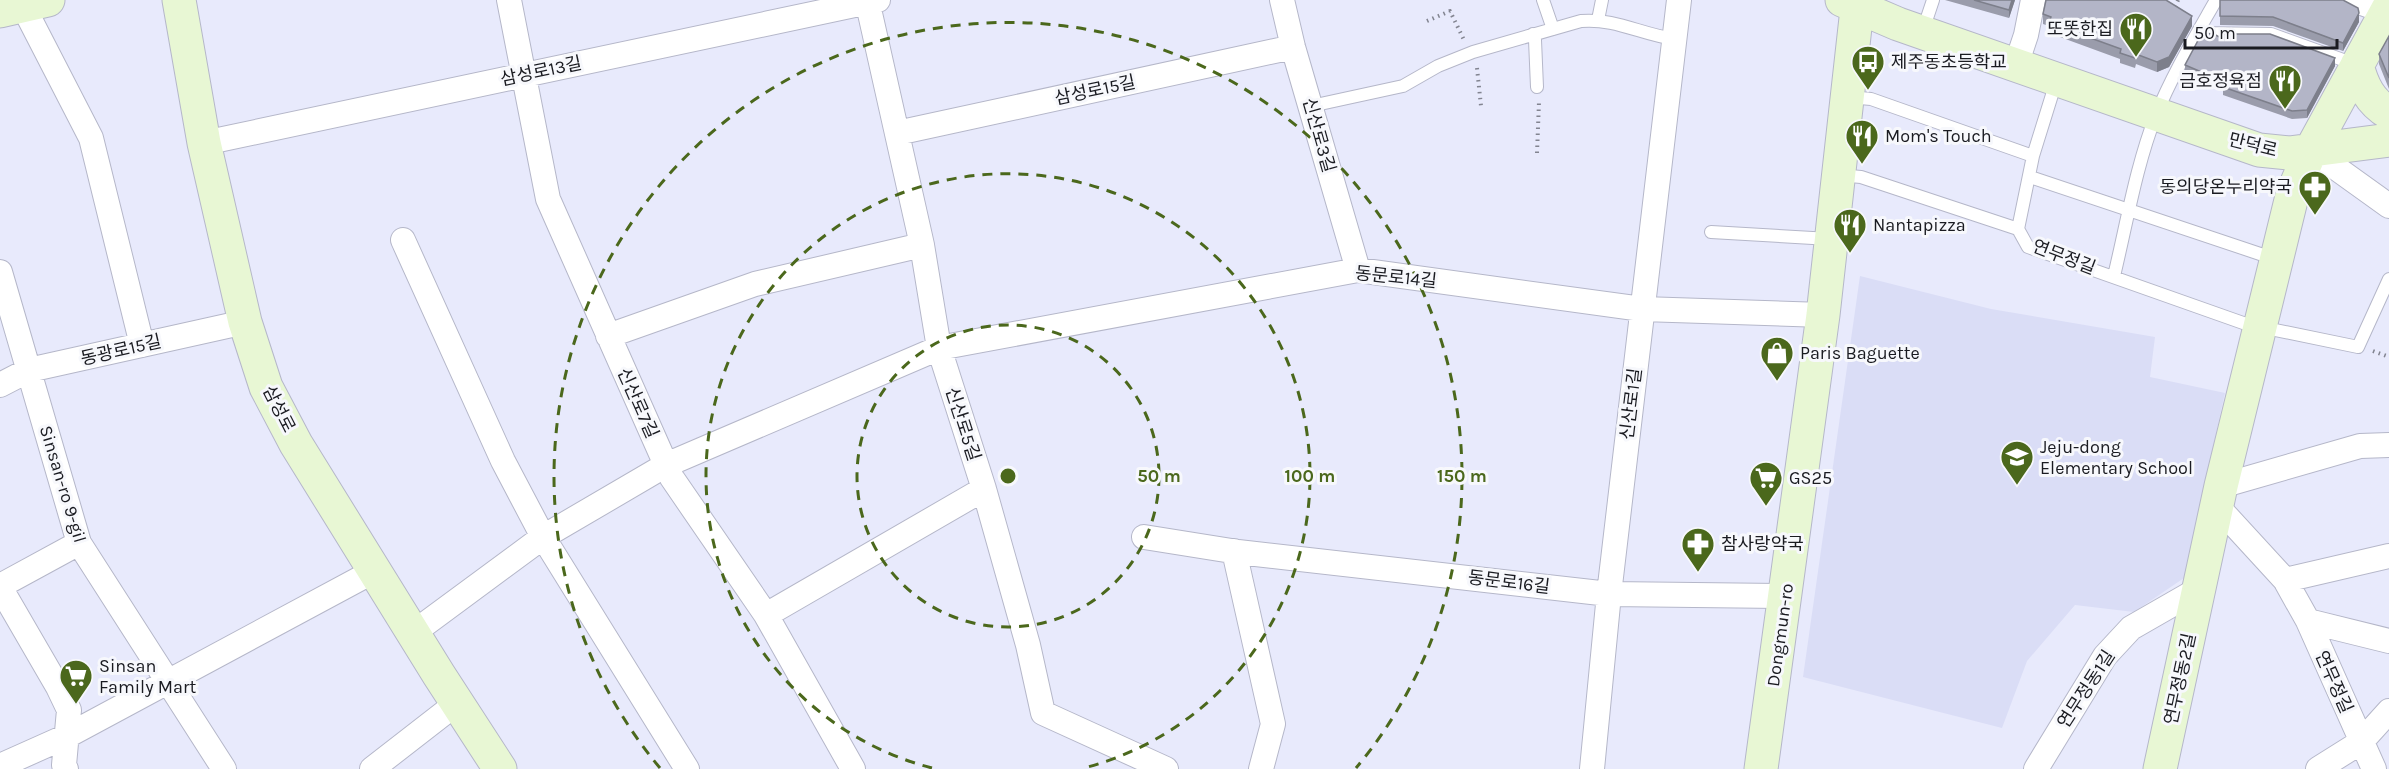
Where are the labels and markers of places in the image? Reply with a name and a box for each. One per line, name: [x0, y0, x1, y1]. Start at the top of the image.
restaurant icon: 또똣한집: [2118, 11, 2154, 58]
place label: 또똣한집: [2047, 18, 2113, 40]
bus stop icon: 제주동초등학교: [1850, 44, 1886, 91]
place label: 제주동초등학교: [1891, 51, 2007, 73]
restaurant icon: 금호정육점: [2267, 63, 2303, 110]
place label: 금호정육점: [2179, 70, 2262, 92]
restaurant icon: Mom's Touch: [1844, 118, 1880, 165]
place label: Mom's Touch: [1885, 125, 1992, 147]
pharmacy icon: 동의당온누리약국: [2297, 169, 2333, 216]
place label: 동의당온누리약국: [2160, 176, 2292, 198]
restaurant icon: Nantapizza: [1832, 207, 1868, 254]
place label: Nantapizza: [1873, 214, 1966, 236]
shop icon: Paris Baguette: [1759, 335, 1795, 382]
place label: Paris Baguette: [1800, 342, 1920, 364]
place label: Jeju-dong Elementary School: [2040, 436, 2193, 479]
school or university icon: Jeju-dong Elementary School: [1999, 439, 2035, 486]
supermarket icon: GS25: [1748, 460, 1784, 507]
centre of rings: [998, 466, 1018, 486]
place label: GS25: [1789, 467, 1832, 489]
pharmacy icon: 참사랑약국: [1680, 526, 1716, 573]
place label: 참사랑약국: [1721, 533, 1804, 555]
place label: Sinsan Family Mart: [99, 655, 196, 698]
supermarket icon: Sinsan Family Mart: [58, 658, 94, 705]

